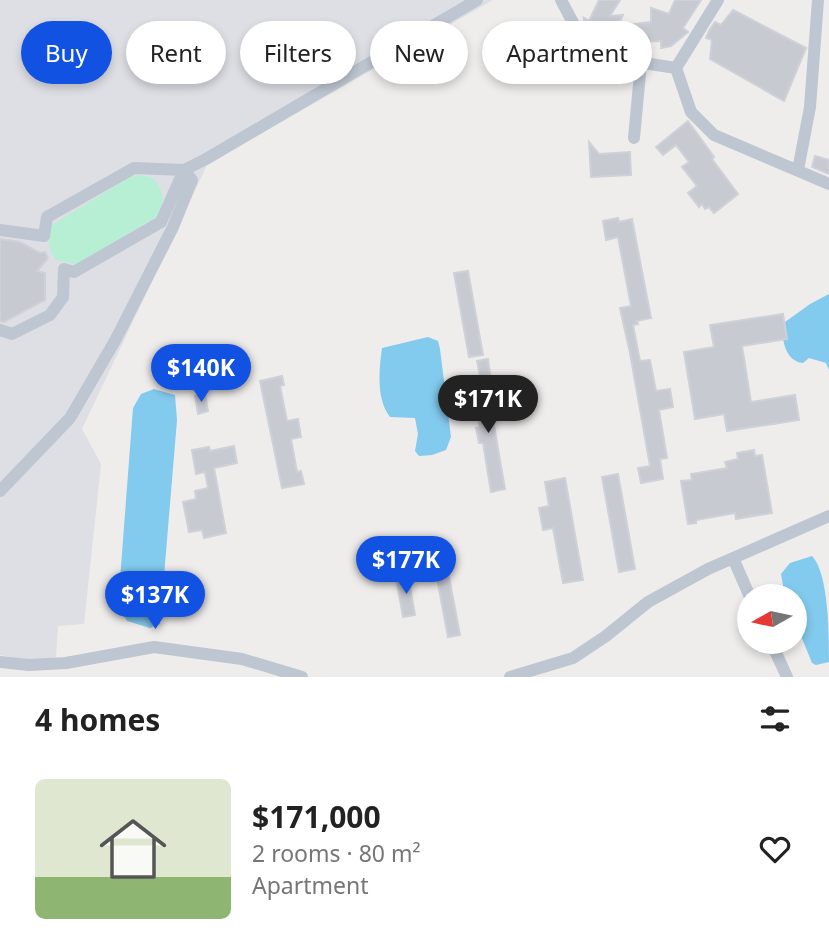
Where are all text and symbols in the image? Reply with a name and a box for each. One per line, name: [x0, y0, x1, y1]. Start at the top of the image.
chip: Buy: [21, 21, 112, 84]
chip: Rent: [126, 21, 226, 84]
chip: Filters: [240, 21, 356, 84]
chip: New: [370, 21, 468, 84]
chip: Apartment: [482, 21, 652, 84]
pin: $140K: [152, 344, 250, 404]
text: $140K: [167, 351, 235, 383]
pin: $171K: [439, 376, 537, 435]
text: $171K: [454, 382, 522, 414]
pin: $177K: [357, 536, 455, 596]
text: $177K: [372, 543, 440, 575]
pin: $137K: [106, 572, 204, 631]
text: $137K: [121, 578, 189, 610]
north arrow: [737, 584, 807, 654]
map controls: [737, 584, 807, 654]
text: 4 homes: [35, 699, 160, 740]
icon: filters: [756, 700, 794, 738]
text: $171,000: [252, 796, 381, 837]
icon: home: [91, 807, 175, 891]
icon: heart: [756, 830, 794, 868]
text: 2 rooms · 80 m²: [252, 837, 421, 869]
text: Apartment: [252, 869, 369, 901]

